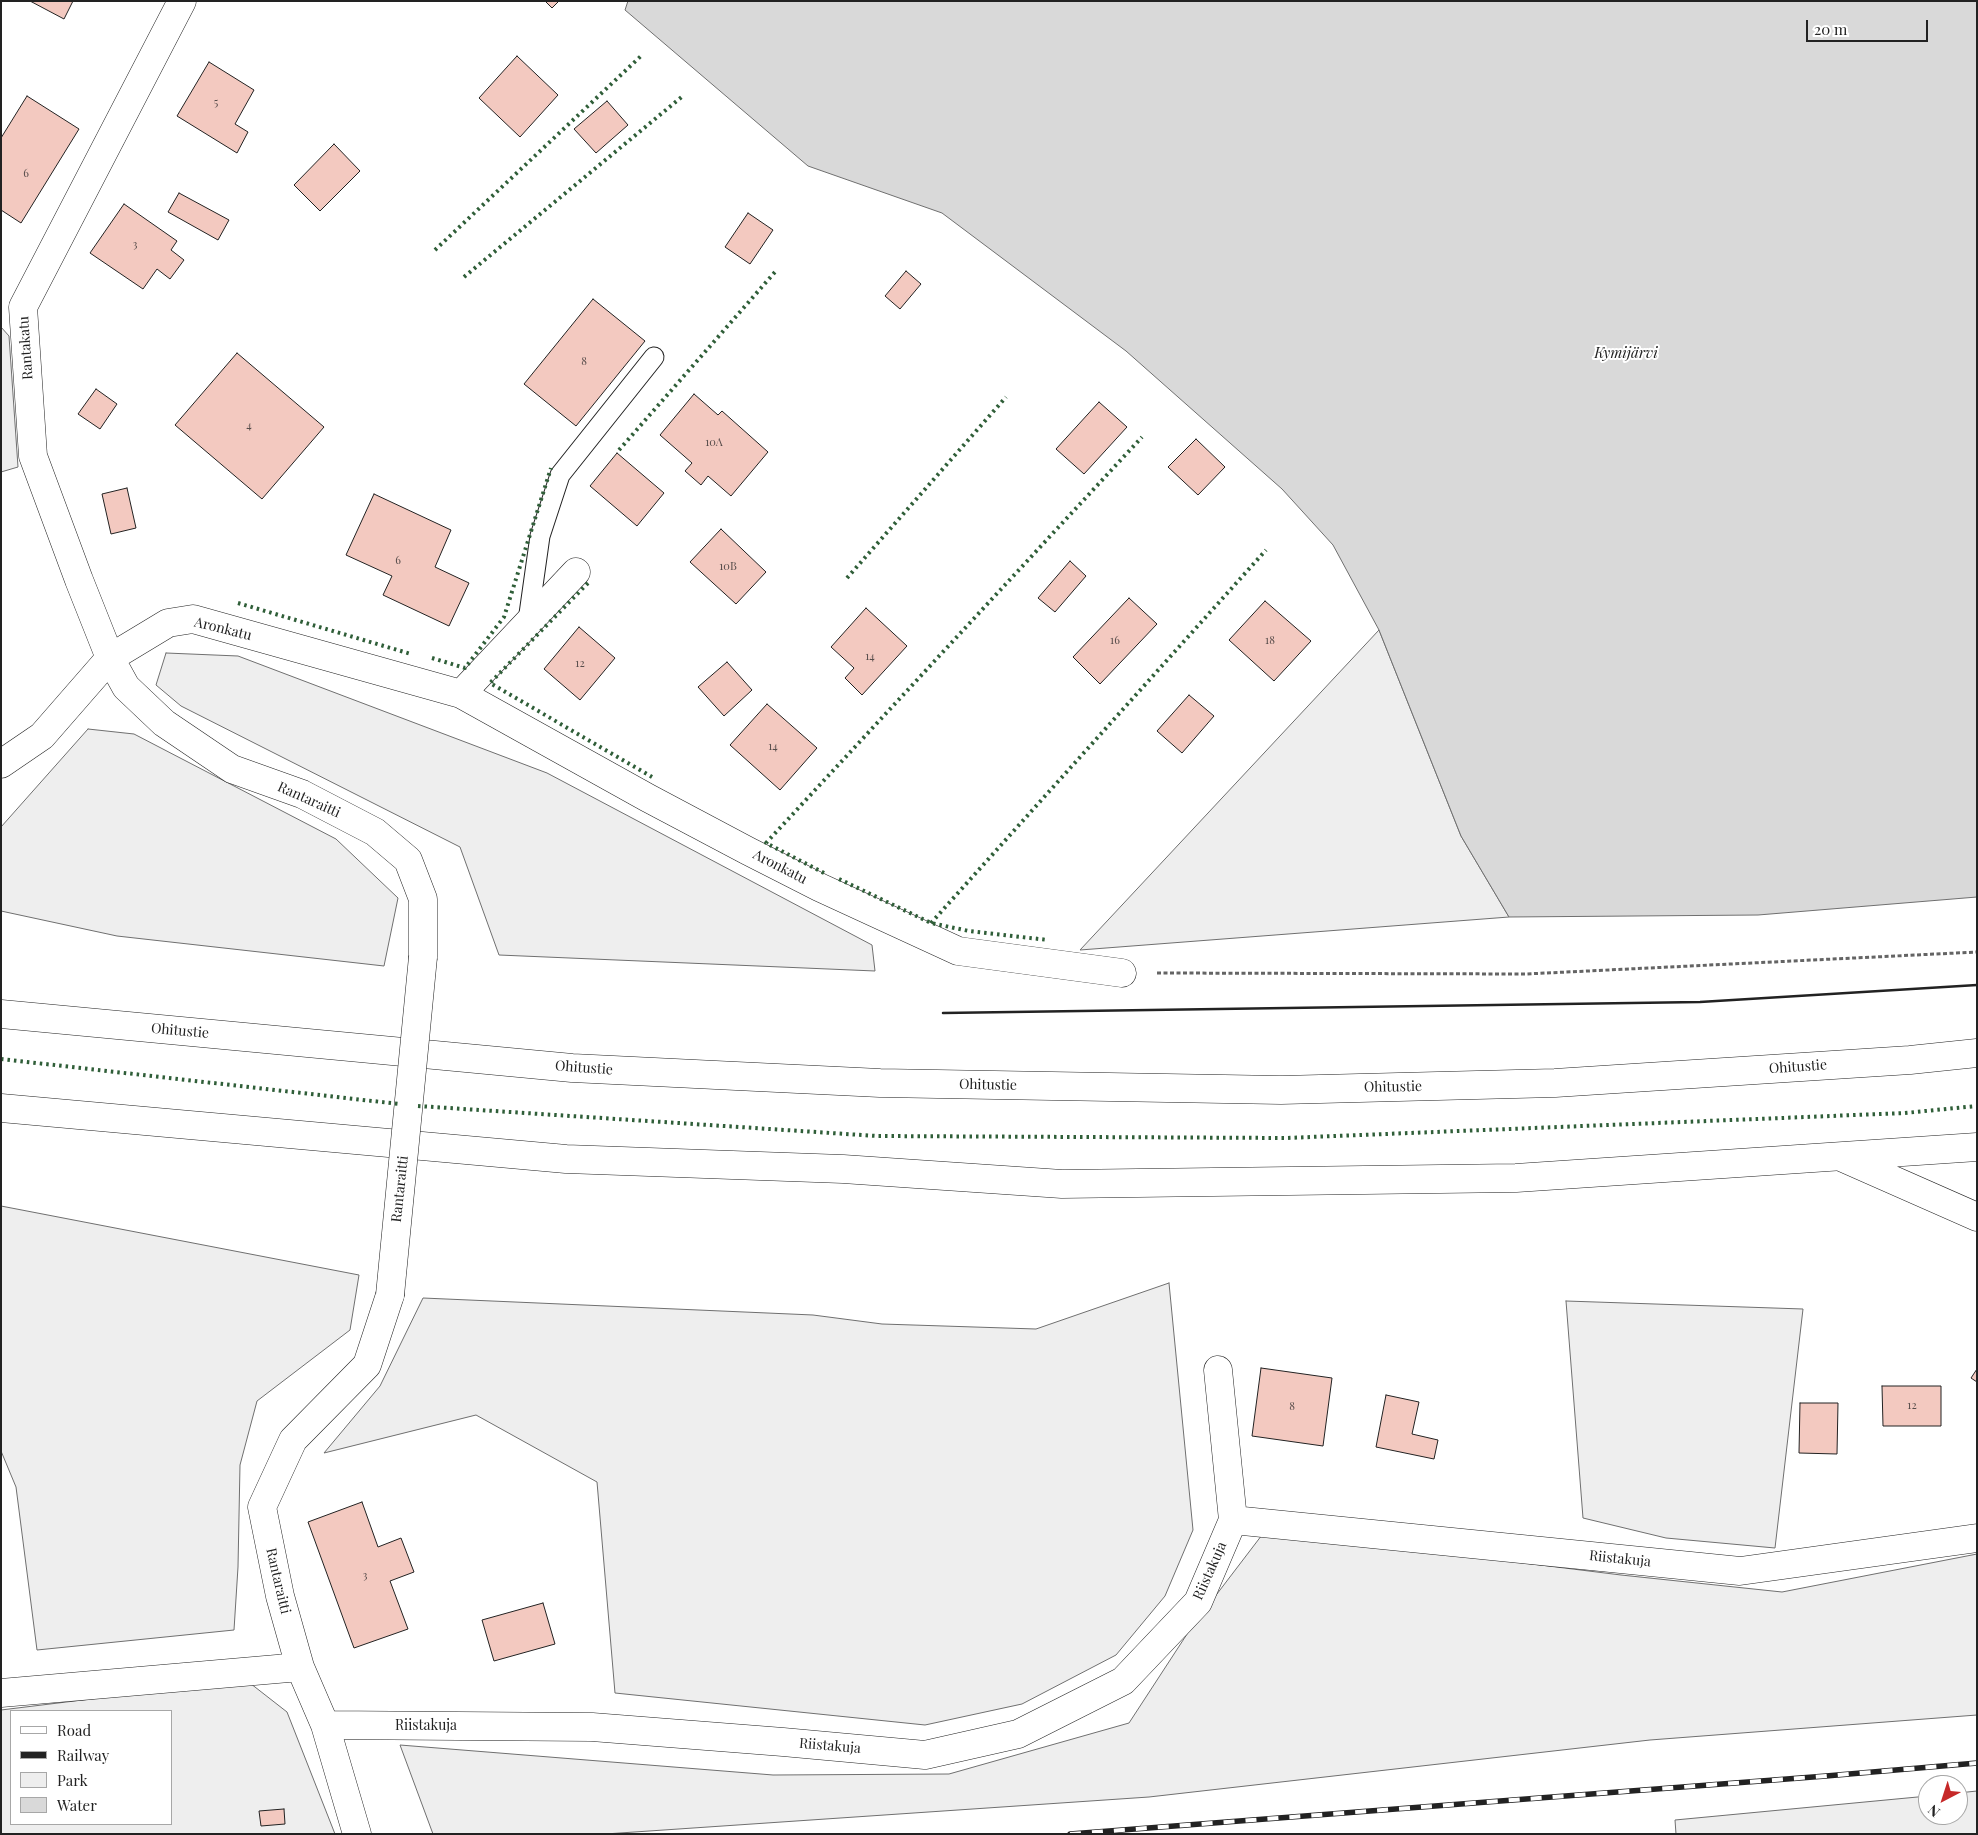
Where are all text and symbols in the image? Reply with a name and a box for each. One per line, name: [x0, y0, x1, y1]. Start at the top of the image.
scale bar: [1808, 10, 1930, 42]
text: 20 m: [1814, 19, 1847, 39]
house number: 5: [214, 96, 218, 110]
house number: 6: [23, 167, 29, 181]
house number: 3: [133, 238, 137, 252]
street label: Rantakatu: [15, 316, 37, 380]
water label: Kymijärvi: [1594, 344, 1658, 362]
house number: 8: [581, 355, 587, 369]
house number: 4: [246, 419, 252, 433]
house number: 10A: [705, 436, 723, 450]
house number: 6: [395, 554, 401, 568]
house number: 10B: [719, 560, 737, 574]
street label: Aronkatu: [193, 614, 253, 644]
house number: 16: [1110, 634, 1120, 648]
house number: 18: [1265, 634, 1275, 648]
house number: 14: [865, 650, 875, 664]
house number: 12: [575, 657, 585, 671]
house number: 14: [768, 740, 778, 754]
street label: Rantaraitti: [275, 779, 343, 821]
street label: Aronkatu: [750, 846, 810, 888]
street label: Ohitustie: [150, 1020, 210, 1042]
street label: Ohitustie: [1768, 1057, 1828, 1077]
street label: Ohitustie: [554, 1058, 614, 1078]
street label: Ohitustie: [959, 1076, 1017, 1094]
street label: Ohitustie: [1364, 1078, 1422, 1096]
street label: Rantaraitti: [388, 1155, 412, 1223]
house number: 12: [1907, 1399, 1917, 1413]
house number: 8: [1289, 1400, 1295, 1414]
street label: Riistakuja: [1190, 1539, 1230, 1603]
street label: Rantaraitti: [262, 1546, 294, 1616]
street label: Riistakuja: [1588, 1547, 1652, 1571]
house number: 3: [363, 1569, 367, 1583]
legend: [10, 1710, 172, 1825]
street label: Riistakuja: [395, 1718, 457, 1734]
text: Road: [57, 1720, 91, 1740]
street label: Riistakuja: [798, 1735, 862, 1757]
text: Railway: [57, 1745, 109, 1765]
text: Park: [57, 1770, 88, 1790]
north arrow: [1918, 1775, 1968, 1825]
text: Water: [57, 1795, 97, 1815]
text: N: [1924, 1801, 1944, 1822]

